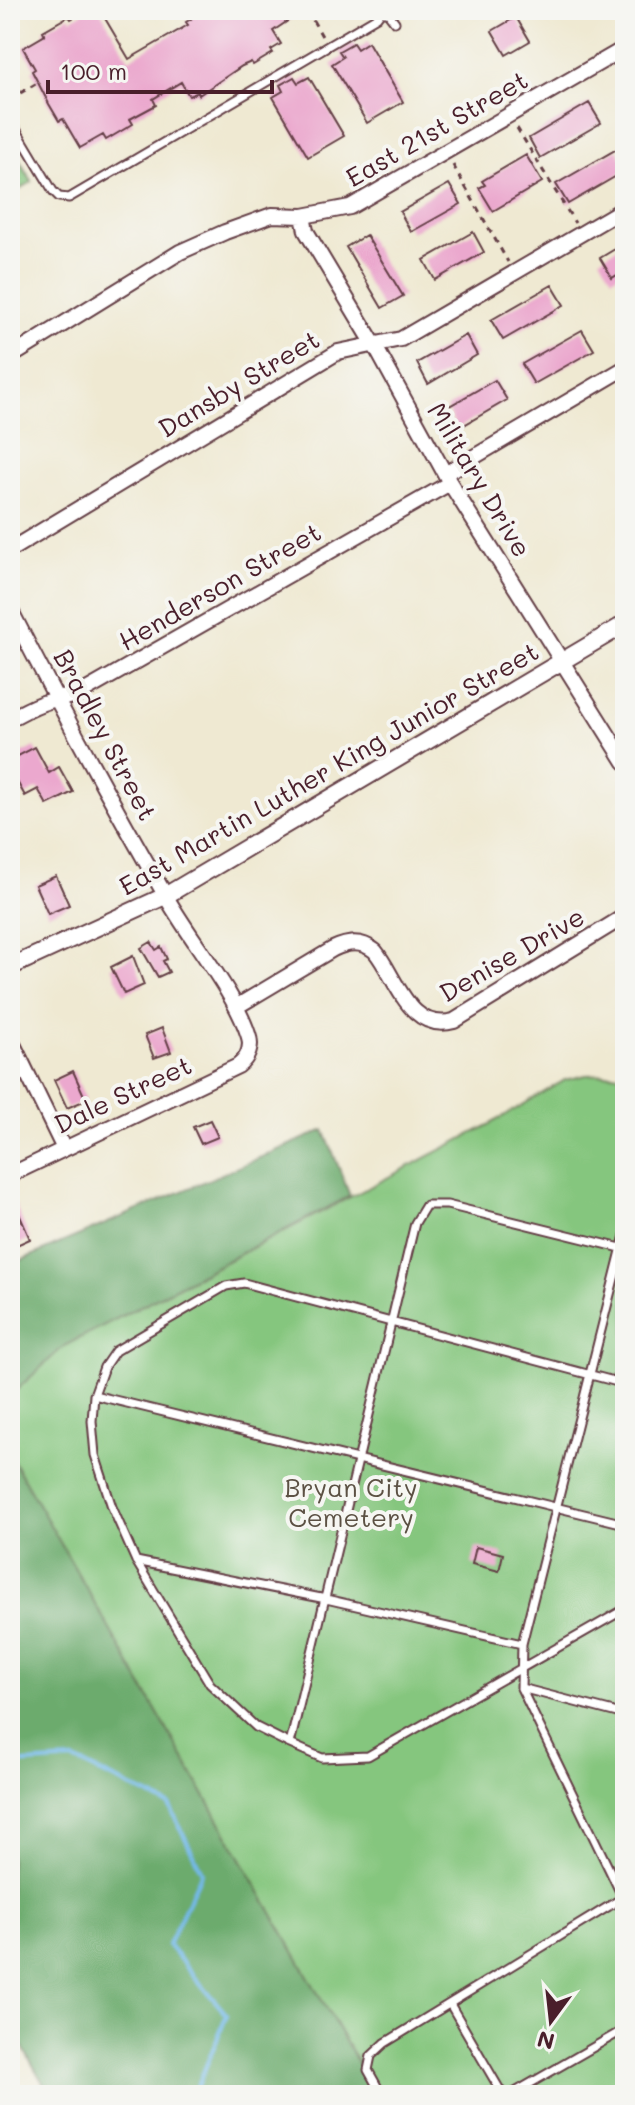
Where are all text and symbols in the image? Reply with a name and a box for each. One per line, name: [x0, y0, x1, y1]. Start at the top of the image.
scale bar: [48, 44, 272, 94]
text: 100 m: [60, 55, 127, 86]
street label: East 21st Street: [339, 62, 534, 194]
street label: Dansby Street: [152, 322, 325, 445]
street label: Military Drive: [420, 396, 539, 563]
street label: Henderson Street: [112, 514, 327, 658]
street label: East Martin Luther King Junior Street: [113, 634, 544, 903]
street label: Bradley Street: [46, 643, 165, 826]
street label: Denise Drive: [433, 899, 590, 1009]
street label: Dale Street: [48, 1047, 197, 1141]
park label: Bryan City Cemetery: [284, 1470, 418, 1534]
north arrow: [511, 1981, 591, 2061]
text: N: [534, 2025, 558, 2057]

